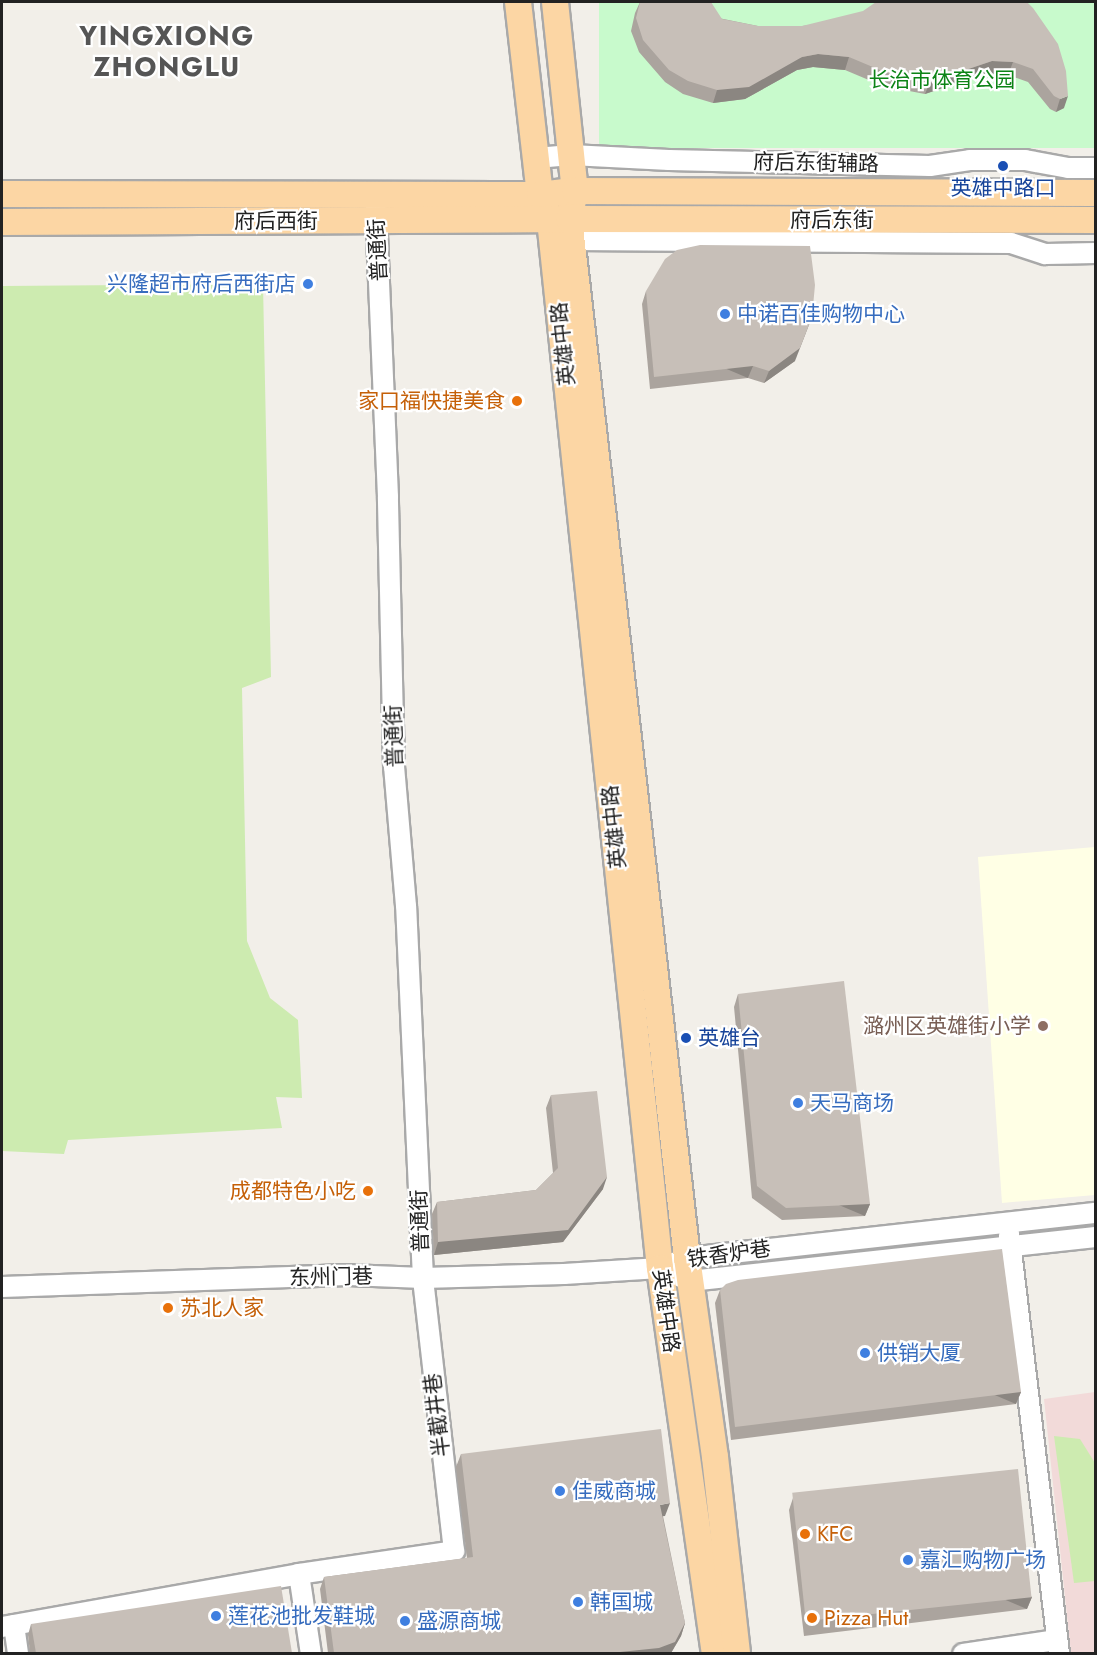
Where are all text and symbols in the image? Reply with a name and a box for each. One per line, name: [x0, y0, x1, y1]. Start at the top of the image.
district label: YINGXIONG ZHONGLU: [79, 19, 255, 82]
park label: 长治市体育公园: [869, 67, 1015, 93]
street label: 府后东街辅路: [753, 149, 879, 177]
marker: 英雄中路口: [996, 159, 1010, 173]
place label: 英雄中路口: [951, 175, 1055, 201]
street label: 府后东街: [790, 207, 874, 233]
street label: 府后西街: [234, 208, 318, 234]
street label: 普通街: [364, 218, 392, 282]
place label: 兴隆超市府后西街店: [107, 271, 296, 297]
marker: 兴隆超市府后西街店: [301, 277, 315, 291]
street label: 英雄中路: [546, 301, 580, 387]
place label: 中诺百佳购物中心: [737, 301, 905, 327]
marker: 中诺百佳购物中心: [718, 307, 732, 321]
place label: 家口福快捷美食: [358, 388, 505, 414]
marker: 家口福快捷美食: [510, 394, 524, 408]
street label: 普通街: [380, 704, 408, 768]
street label: 英雄中路: [597, 784, 631, 870]
place label: 潞州区英雄街小学: [863, 1013, 1031, 1039]
marker: 潞州区英雄街小学: [1036, 1019, 1050, 1033]
place label: 英雄台: [698, 1025, 761, 1051]
marker: 英雄台: [679, 1031, 693, 1045]
place label: 天马商场: [810, 1090, 894, 1116]
marker: 天马商场: [791, 1096, 805, 1110]
place label: 成都特色小吃: [230, 1178, 356, 1204]
marker: 成都特色小吃: [361, 1184, 375, 1198]
street label: 普通街: [406, 1189, 434, 1253]
street label: 铁香炉巷: [686, 1236, 772, 1272]
street label: 东州门巷: [289, 1264, 373, 1290]
street label: 英雄中路: [648, 1268, 684, 1354]
place label: 苏北人家: [180, 1295, 264, 1321]
marker: 苏北人家: [161, 1301, 175, 1315]
place label: 供销大厦: [877, 1340, 961, 1366]
marker: 供销大厦: [858, 1346, 872, 1360]
street label: 半截井巷: [419, 1372, 455, 1458]
place label: 佳威商城: [572, 1478, 656, 1504]
marker: 佳威商城: [553, 1484, 567, 1498]
place label: KFC: [817, 1521, 854, 1547]
marker: KFC: [798, 1527, 812, 1541]
place label: 嘉汇购物广场: [920, 1547, 1046, 1573]
marker: 嘉汇购物广场: [901, 1553, 915, 1567]
place label: 韩国城: [590, 1589, 653, 1615]
marker: 韩国城: [571, 1595, 585, 1609]
place label: 莲花池批发鞋城: [228, 1603, 375, 1629]
place label: Pizza Hut: [824, 1605, 908, 1631]
place label: 盛源商城: [417, 1608, 501, 1634]
marker: 莲花池批发鞋城: [209, 1609, 223, 1623]
marker: Pizza Hut: [805, 1611, 819, 1625]
marker: 盛源商城: [398, 1614, 412, 1628]

